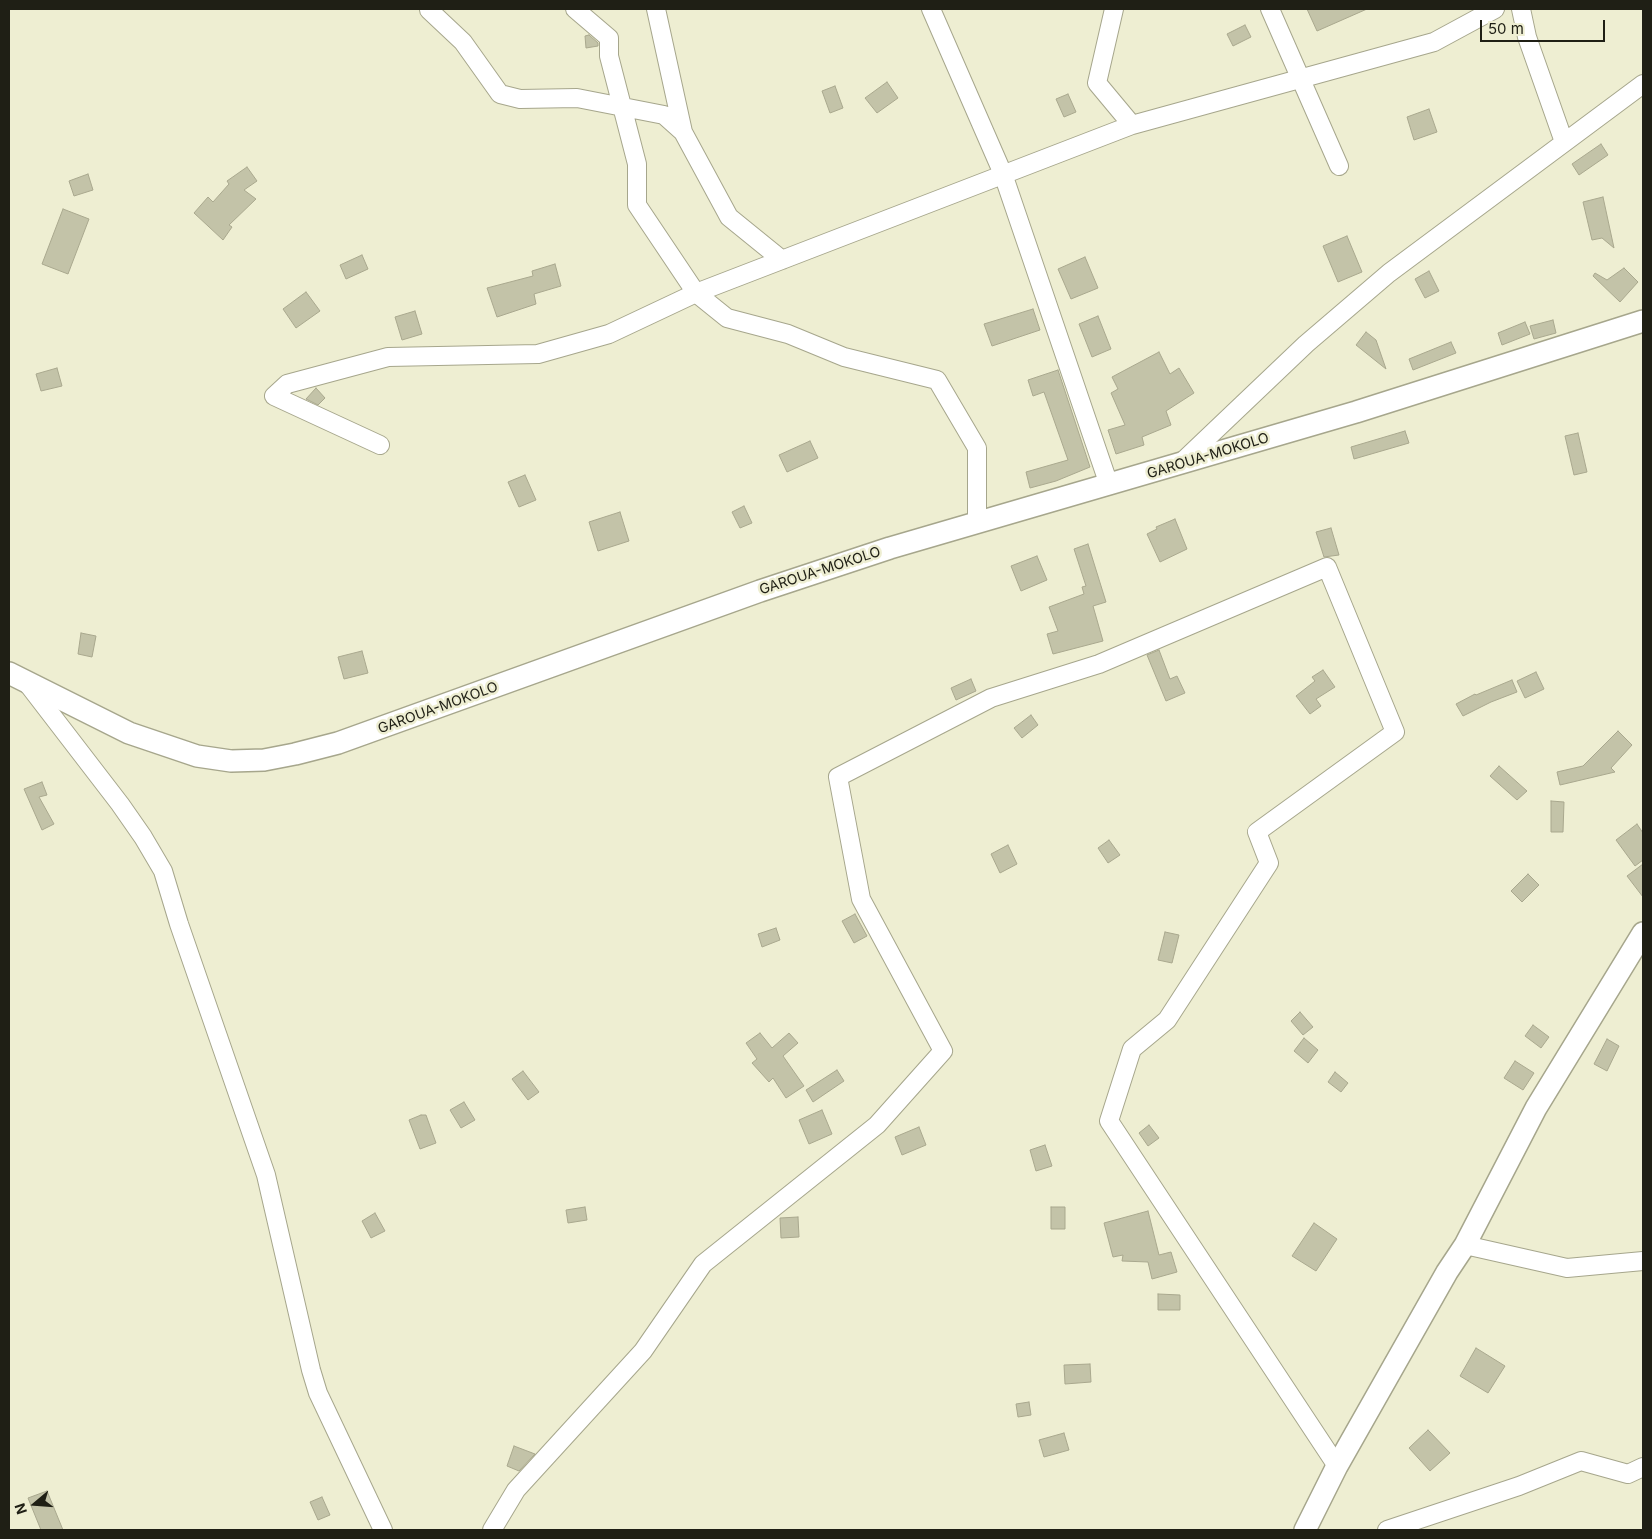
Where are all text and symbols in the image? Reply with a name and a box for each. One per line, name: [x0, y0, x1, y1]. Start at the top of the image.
scale bar: [1482, 10, 1607, 42]
text: 50 m: [1488, 19, 1524, 38]
street label: GAROUA-MOKOLO: [1145, 429, 1271, 483]
street label: GAROUA-MOKOLO: [757, 543, 883, 599]
street label: GAROUA-MOKOLO: [376, 678, 500, 738]
north arrow: [10, 1479, 60, 1529]
text: N: [11, 1501, 30, 1516]

